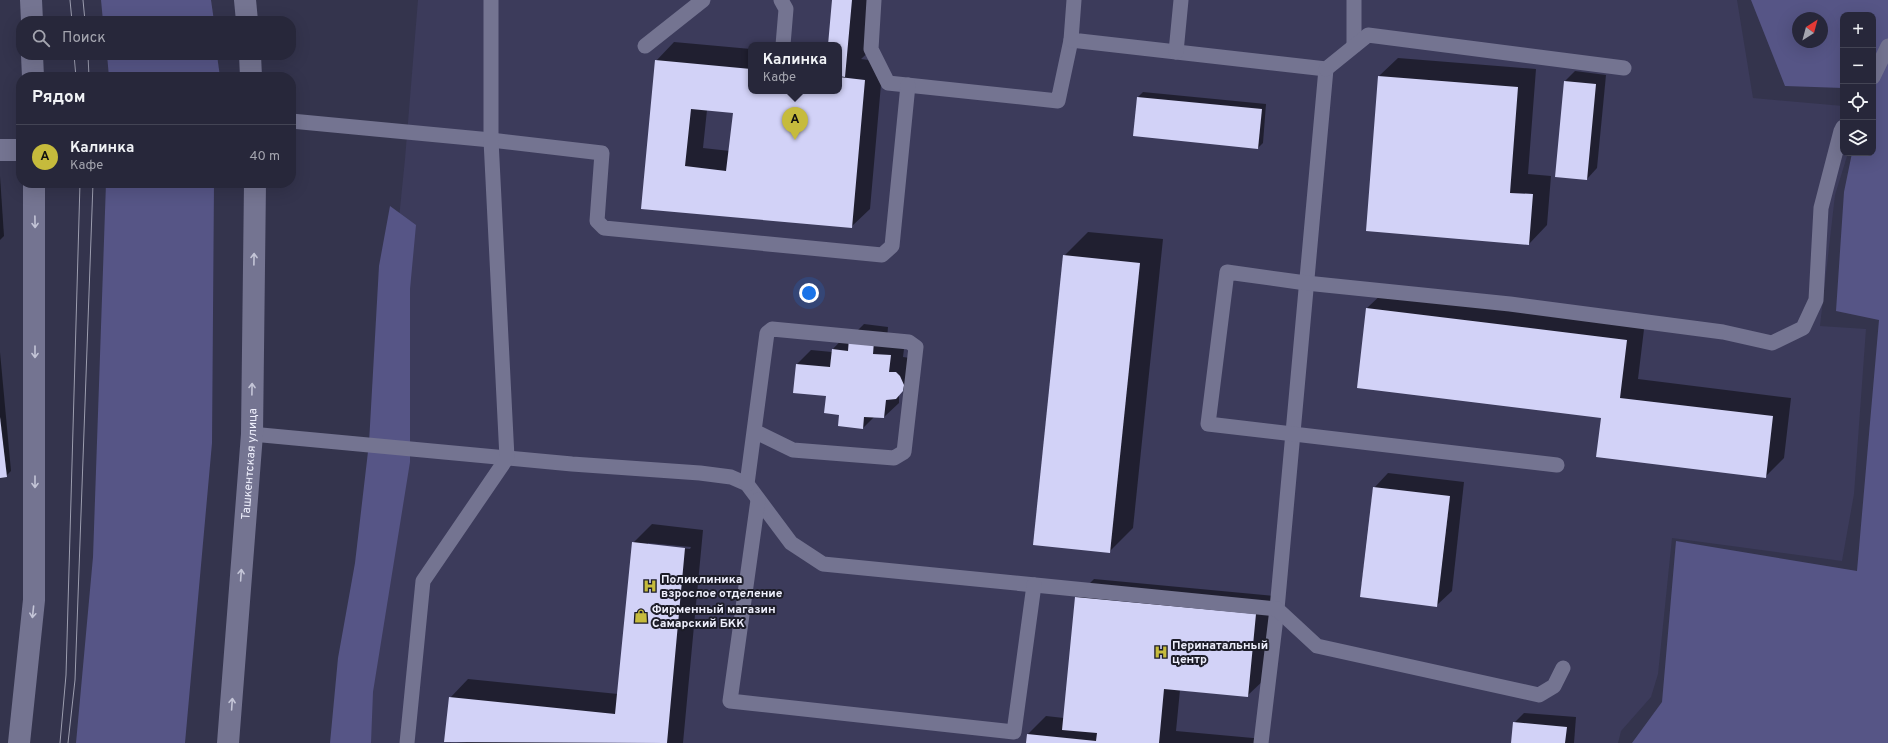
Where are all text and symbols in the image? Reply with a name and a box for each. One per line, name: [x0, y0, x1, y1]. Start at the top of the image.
north arrow: [1792, 12, 1828, 48]
map controls: [1840, 12, 1876, 156]
button: +: [1840, 12, 1876, 48]
search box: [16, 16, 296, 60]
icon: search: [30, 27, 52, 49]
text: Поиск: [62, 29, 106, 48]
popup: [748, 42, 842, 94]
button: −: [1840, 48, 1876, 84]
text: Калинка: [763, 51, 827, 70]
text: Кафе: [763, 70, 796, 86]
button: locate: [1840, 84, 1876, 120]
text: Рядом: [32, 87, 85, 109]
pin: A: [782, 107, 808, 140]
button: layers: [1840, 120, 1876, 156]
text: Калинка: [70, 139, 134, 158]
text: A: [40, 149, 50, 165]
text: 40 m: [250, 149, 280, 165]
text: Кафе: [70, 158, 103, 174]
one-way arrow: [31, 215, 39, 228]
one-way arrow: [250, 253, 258, 266]
your location: [799, 283, 819, 303]
one-way arrow: [31, 345, 39, 358]
one-way arrow: [248, 383, 256, 396]
street label: Ташкентская улица: [238, 408, 261, 520]
one-way arrow: [31, 475, 39, 488]
one-way arrow: [238, 569, 245, 582]
place label: Поликлиника взрослое отделение: [661, 572, 783, 602]
hospital icon: Поликлиника взрослое отделение: [642, 578, 658, 594]
place label: Фирменный магазин Самарский БКК: [652, 602, 776, 632]
one-way arrow: [29, 605, 37, 618]
shop icon: Фирменный магазин Самарский БКК: [633, 608, 649, 624]
place label: Перинатальный центр: [1172, 638, 1268, 668]
hospital icon: Перинатальный центр: [1153, 644, 1169, 660]
one-way arrow: [229, 698, 236, 711]

